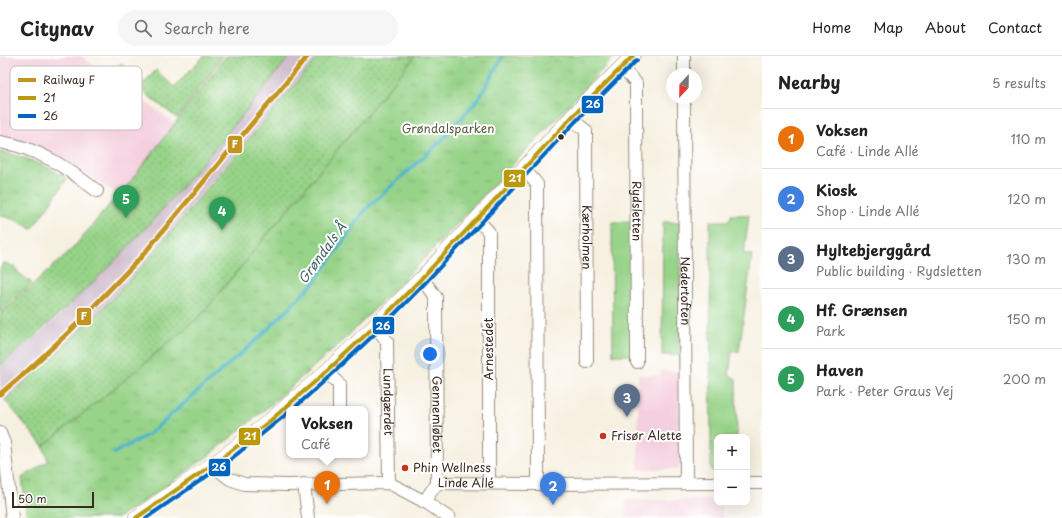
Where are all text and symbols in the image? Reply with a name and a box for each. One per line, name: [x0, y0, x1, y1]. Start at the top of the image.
search box: [118, 10, 398, 46]
text: Citynav: [20, 14, 94, 42]
text: Search here: [164, 16, 250, 39]
icon: search: [132, 17, 154, 39]
text: Home: [812, 17, 851, 38]
text: Map: [873, 17, 903, 38]
text: About: [925, 17, 966, 38]
text: Contact: [988, 17, 1042, 38]
legend: [10, 66, 142, 130]
north arrow: [666, 68, 702, 104]
text: Nearby: [778, 69, 840, 95]
text: Railway F: [43, 71, 96, 88]
text: 5 results: [992, 73, 1046, 92]
text: 21: [43, 89, 56, 106]
line badge: 26: [581, 95, 604, 114]
text: 26: [586, 95, 600, 112]
text: 26: [43, 107, 58, 124]
text: Voksen: [816, 118, 868, 141]
park label: Grøndalsparken: [402, 119, 494, 137]
text: 1: [788, 129, 794, 148]
text: 110 m: [1011, 129, 1046, 148]
unlabelled marker: [556, 132, 566, 142]
line badge: F: [227, 135, 243, 154]
text: F: [232, 135, 239, 152]
text: Café · Linde Allé: [816, 141, 919, 160]
line badge: 21: [503, 169, 526, 188]
text: 21: [509, 169, 521, 186]
text: Kiosk: [816, 178, 857, 201]
street label: Rydsletten: [628, 181, 647, 241]
pin: 5: [113, 185, 139, 218]
text: 2: [786, 189, 796, 208]
text: 120 m: [1007, 189, 1046, 208]
pin: 4: [209, 197, 235, 230]
text: Shop · Linde Allé: [816, 201, 920, 220]
street label: Kærholmen: [578, 205, 597, 269]
water label: Grøndals Å: [293, 217, 351, 287]
text: Hyltebjerggård: [816, 238, 931, 261]
text: 3: [787, 249, 795, 268]
text: 130 m: [1007, 249, 1046, 268]
street label: Nedertoften: [677, 257, 695, 325]
text: Public building · Rydsletten: [816, 261, 982, 280]
text: Hf. Grænsen: [816, 298, 908, 321]
line badge: F: [76, 307, 92, 326]
text: F: [81, 307, 88, 324]
text: 4: [787, 309, 795, 328]
text: 150 m: [1007, 309, 1046, 328]
line badge: 26: [372, 316, 395, 335]
text: 26: [376, 317, 390, 334]
street label: Arnestedet: [479, 317, 497, 380]
text: Park: [816, 321, 845, 340]
your location: [420, 344, 440, 364]
text: Haven: [816, 358, 863, 381]
street label: Lundgærdet: [379, 368, 398, 436]
text: 5: [787, 369, 795, 388]
text: 200 m: [1003, 369, 1046, 388]
street label: Gennemløbet: [428, 376, 447, 453]
text: Park · Peter Graus Vej: [816, 381, 953, 400]
pin: 3: [614, 384, 640, 417]
popup: [286, 406, 368, 458]
text: Voksen: [301, 411, 353, 434]
place label: Frisør Alette: [611, 426, 682, 444]
line badge: 21: [238, 427, 261, 446]
text: 21: [244, 427, 256, 444]
marker: Frisør Alette: [598, 431, 608, 441]
text: Café: [301, 434, 330, 453]
map controls: [714, 434, 750, 506]
button: +: [714, 434, 750, 470]
line badge: 26: [208, 458, 231, 477]
text: 26: [212, 458, 226, 475]
place label: Phin Wellness: [413, 458, 491, 476]
marker: Phin Wellness: [400, 463, 410, 473]
button: −: [714, 470, 750, 506]
pin: 1: [314, 471, 340, 504]
pin: 2: [540, 472, 566, 505]
street label: Linde Allé: [438, 473, 495, 492]
scale bar: [12, 490, 94, 509]
text: 50 m: [18, 490, 47, 507]

